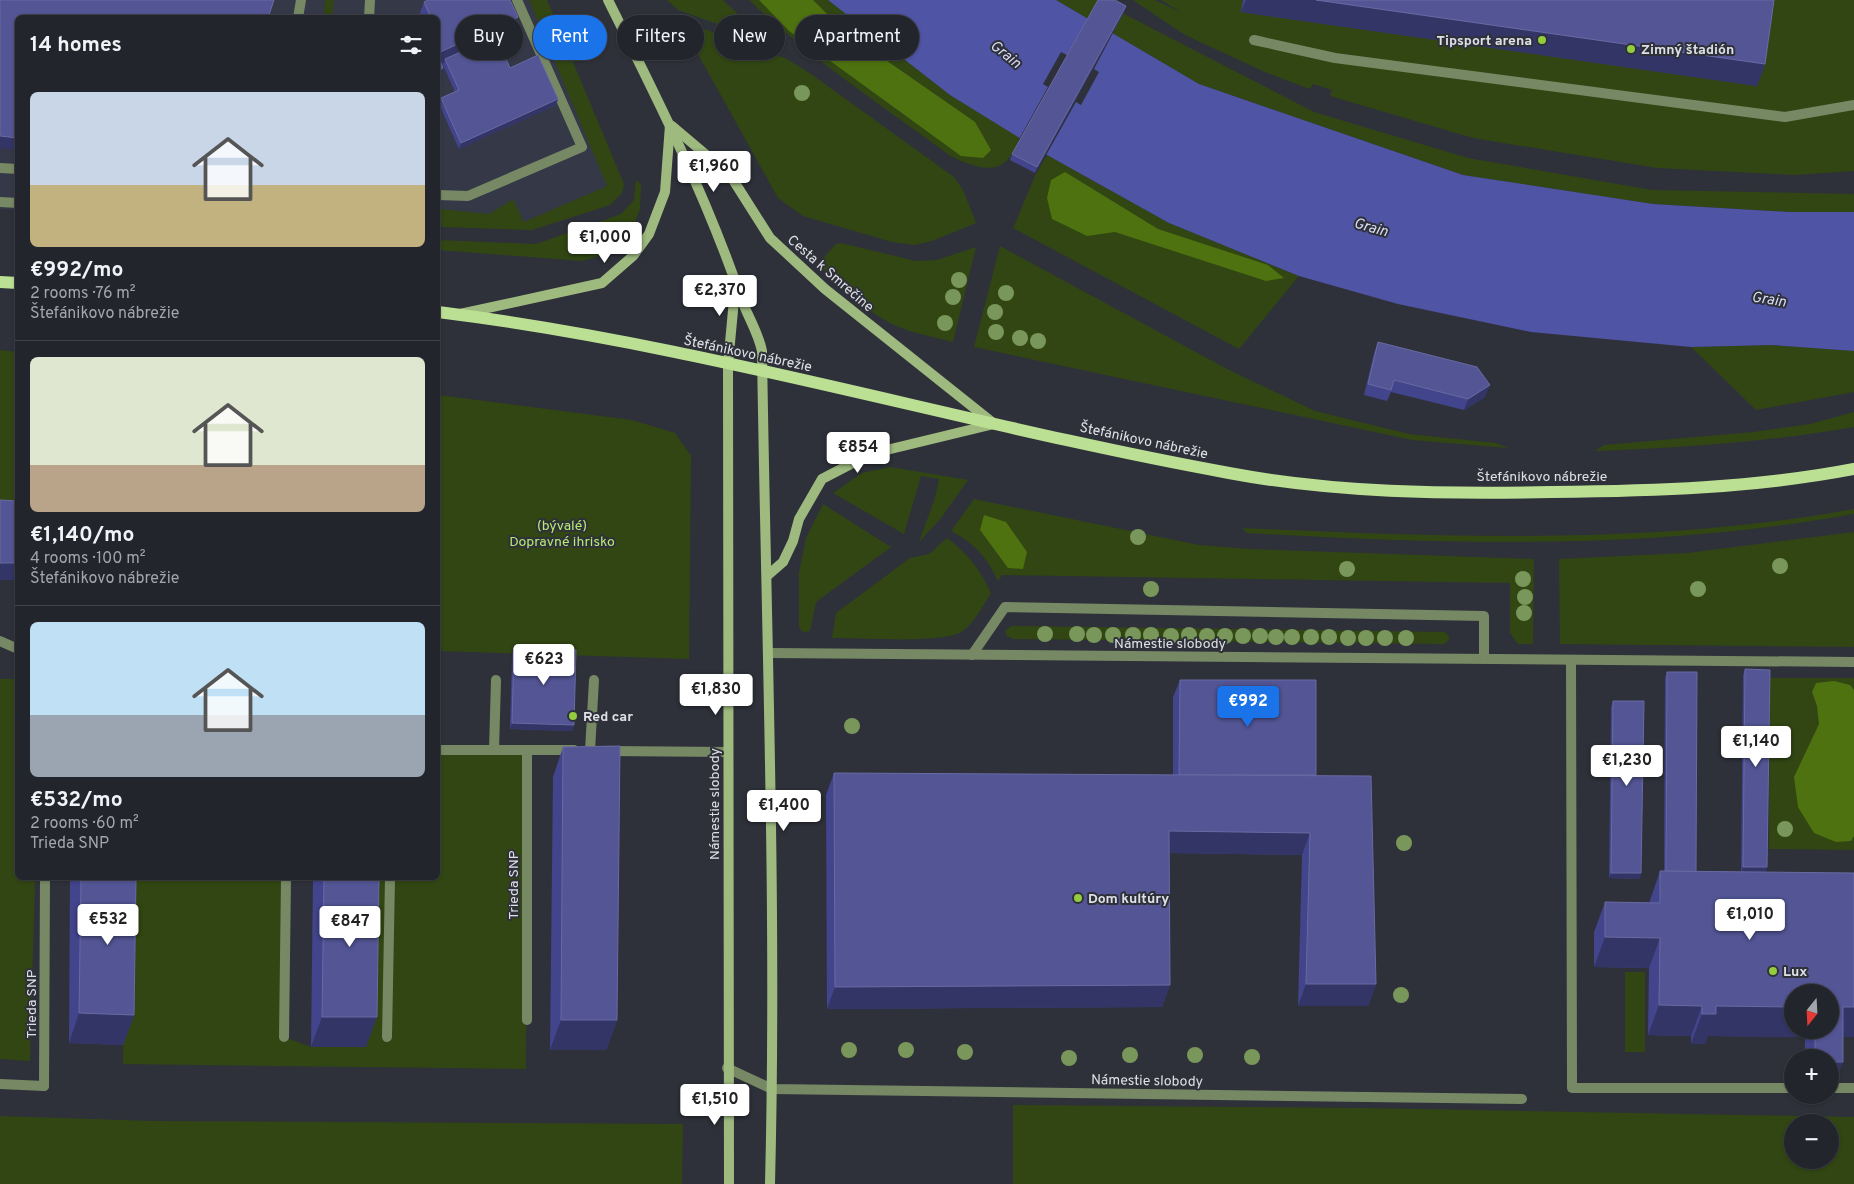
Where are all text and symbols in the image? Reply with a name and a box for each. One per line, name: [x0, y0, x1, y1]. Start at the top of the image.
chip: Buy: [455, 15, 523, 60]
chip: Rent: [533, 15, 607, 60]
chip: Filters: [617, 15, 704, 60]
chip: New: [714, 15, 785, 60]
chip: Apartment: [795, 15, 919, 60]
icon: filters: [397, 31, 425, 59]
text: 14 homes: [30, 32, 122, 59]
place label: Tipsport arena: [1437, 33, 1532, 50]
marker: Tipsport arena: [1536, 34, 1548, 46]
water label: Grain: [986, 37, 1025, 74]
place label: Zimný štadión: [1641, 42, 1734, 59]
marker: Zimný štadión: [1625, 43, 1637, 55]
icon: home: [183, 124, 273, 214]
pin: €1,960: [673, 150, 755, 193]
text: €1,960: [689, 157, 739, 177]
water label: Grain: [1351, 215, 1390, 242]
pin: €1,000: [564, 222, 646, 264]
text: €1,000: [579, 228, 631, 248]
street label: Cesta k Smrečine: [783, 232, 877, 316]
text: €992/mo: [30, 257, 123, 284]
pin: €2,370: [679, 274, 761, 317]
text: €2,370: [694, 281, 746, 301]
text: 2 rooms · 76 m²: [30, 284, 136, 304]
water label: Grain: [1750, 288, 1787, 313]
text: Štefánikovo nábrežie: [30, 304, 179, 324]
street label: Štefánikovo nábrežie: [682, 332, 814, 376]
icon: home: [183, 390, 273, 480]
street label: Štefánikovo nábrežie: [1078, 419, 1210, 463]
pin: €854: [828, 432, 888, 474]
text: €854: [838, 438, 878, 458]
street label: Štefánikovo nábrežie: [1477, 468, 1607, 486]
park label: (bývalé) Dopravné ihrisko: [509, 518, 615, 551]
text: €1,140/mo: [30, 522, 134, 549]
text: 4 rooms · 100 m²: [30, 549, 146, 569]
text: Štefánikovo nábrežie: [30, 569, 179, 589]
street label: Námestie slobody: [1114, 636, 1226, 653]
pin: €623: [514, 644, 574, 686]
text: €623: [524, 650, 564, 670]
icon: home: [183, 655, 273, 745]
pin: €1,830: [675, 674, 757, 716]
text: €1,830: [691, 680, 741, 700]
pin: €992: [1218, 686, 1278, 728]
text: €992: [1228, 692, 1268, 712]
place label: Red car: [583, 709, 633, 726]
marker: Red car: [567, 710, 579, 722]
pin: €1,140: [1715, 726, 1797, 768]
text: €1,140: [1732, 732, 1780, 752]
pin: €1,230: [1586, 744, 1668, 787]
street label: Námestie slobody: [707, 748, 724, 860]
text: €1,230: [1602, 751, 1652, 771]
text: €532/mo: [30, 787, 123, 814]
pin: €1,400: [743, 790, 825, 832]
text: €1,400: [758, 796, 810, 816]
text: 2 rooms · 60 m²: [30, 814, 139, 834]
text: Trieda SNP: [30, 834, 109, 854]
street label: Trieda SNP: [506, 850, 523, 920]
place label: Dom kultúry: [1088, 891, 1169, 908]
marker: Dom kultúry: [1072, 892, 1084, 904]
pin: €1,010: [1709, 898, 1791, 941]
pin: €532: [78, 904, 138, 946]
text: €1,010: [1726, 905, 1774, 925]
pin: €847: [320, 906, 380, 948]
text: €532: [89, 910, 128, 930]
text: €847: [330, 912, 370, 932]
place label: Lux: [1783, 964, 1807, 981]
marker: Lux: [1767, 965, 1779, 977]
street label: Trieda SNP: [24, 969, 41, 1039]
north arrow: [1784, 984, 1839, 1039]
map controls: [1784, 984, 1839, 1169]
button: +: [1784, 1049, 1839, 1104]
street label: Námestie slobody: [1091, 1072, 1203, 1091]
pin: €1,510: [674, 1084, 756, 1126]
text: €1,510: [691, 1090, 739, 1110]
button: −: [1784, 1114, 1839, 1169]

